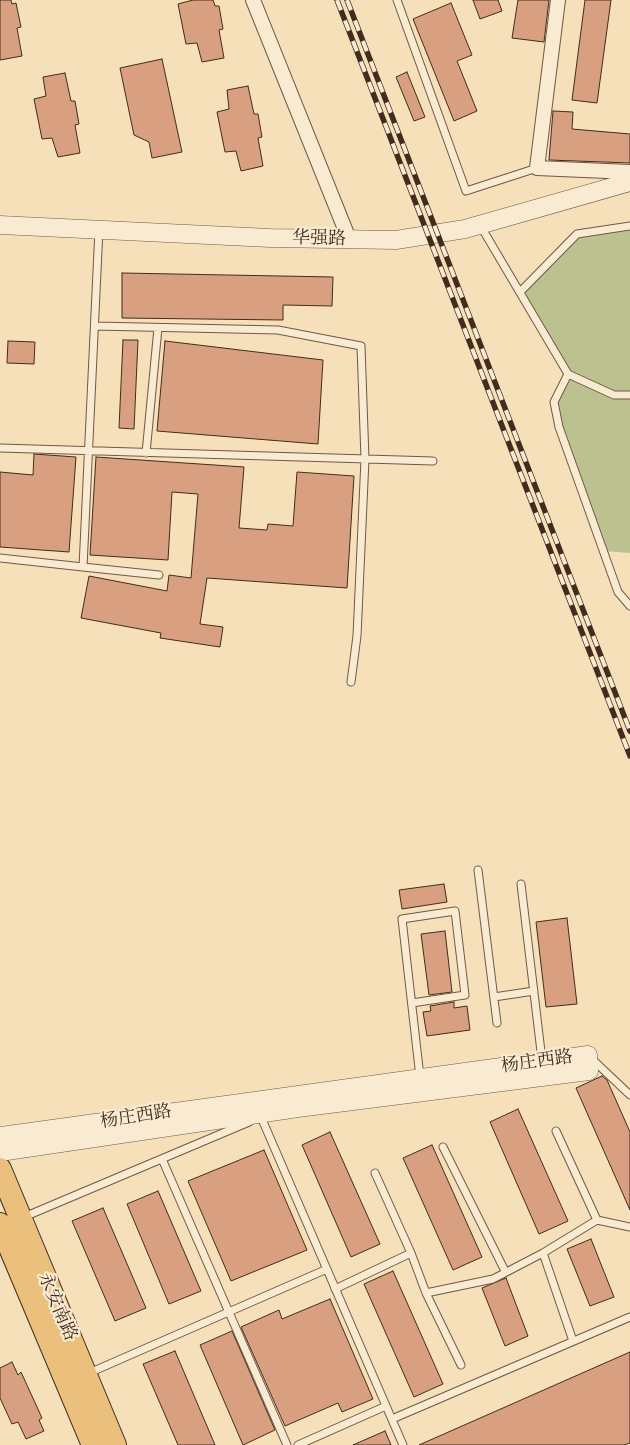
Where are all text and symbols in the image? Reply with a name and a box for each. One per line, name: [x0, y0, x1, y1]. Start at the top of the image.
street label: 华强路: [292, 228, 346, 250]
street label: 杨庄西路: [500, 1046, 574, 1078]
street label: 杨庄西路: [99, 1101, 173, 1133]
street label: 永安南路: [33, 1270, 81, 1344]

